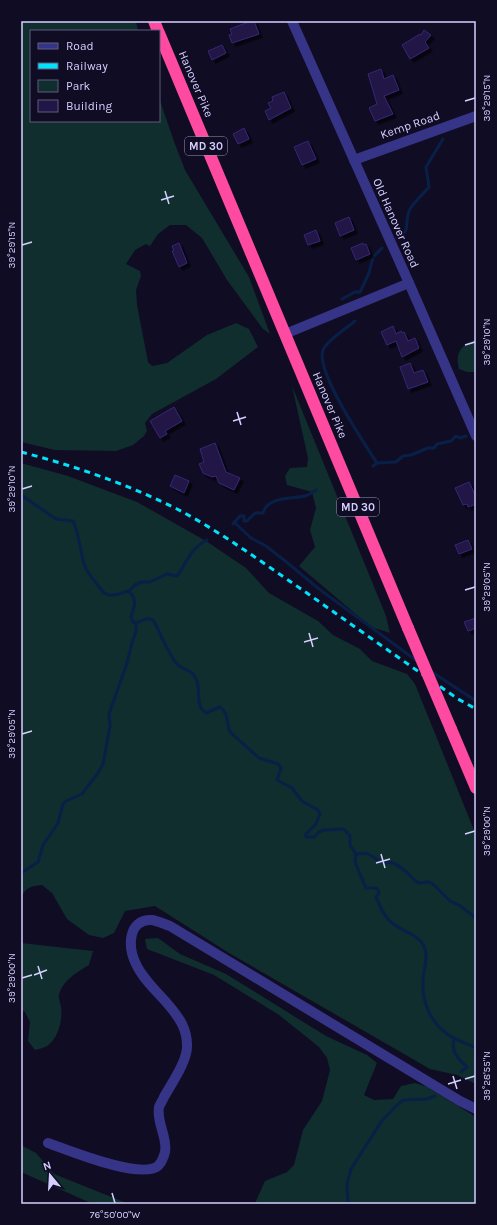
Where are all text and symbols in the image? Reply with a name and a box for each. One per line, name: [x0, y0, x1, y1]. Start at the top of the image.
legend: [30, 30, 160, 122]
text: Road: [66, 39, 94, 53]
street label: Hanover Pike: [176, 49, 216, 119]
text: Railway: [66, 59, 108, 73]
text: 39°29'15"N: [481, 75, 493, 121]
text: Park: [66, 79, 91, 93]
text: Building: [66, 99, 113, 113]
street label: Kemp Road: [378, 108, 442, 142]
road number: MD 30: [185, 137, 227, 155]
street label: Old Hanover Road: [370, 176, 422, 270]
text: 39°29'15"N: [6, 222, 18, 268]
text: 39°29'10"N: [481, 318, 493, 366]
street label: Hanover Pike: [310, 370, 350, 440]
text: 39°29'10"N: [6, 465, 18, 513]
road number: MD 30: [337, 498, 379, 516]
text: 39°29'05"N: [481, 562, 493, 612]
text: 39°29'05"N: [6, 709, 18, 759]
text: 39°29'00"N: [481, 806, 493, 856]
text: 39°29'00"N: [6, 953, 18, 1003]
text: 39°28'55"N: [481, 1051, 493, 1101]
north arrow: [30, 1155, 70, 1195]
text: N: [41, 1159, 53, 1173]
text: 76°50'00"W: [90, 1209, 140, 1221]

